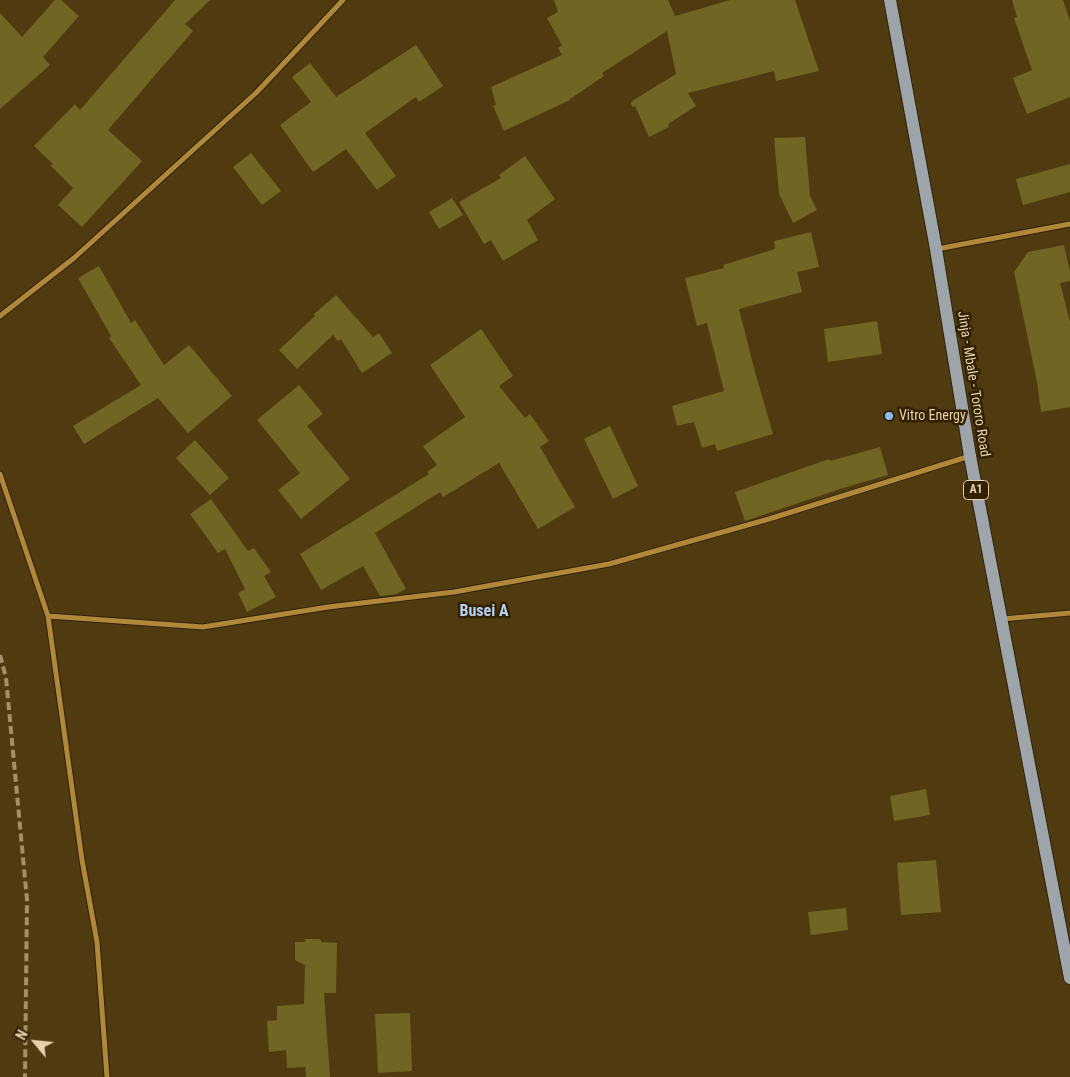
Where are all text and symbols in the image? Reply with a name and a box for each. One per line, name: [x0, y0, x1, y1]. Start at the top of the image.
street label: Jinja - Mbale - Tororo Road: [953, 310, 993, 458]
place label: Vitro Energy: [899, 408, 966, 424]
marker: Vitro Energy: [883, 410, 895, 422]
road number: A1: [964, 480, 988, 500]
district label: Busei A: [459, 602, 509, 622]
north arrow: [10, 1017, 60, 1067]
text: N: [13, 1027, 31, 1043]

